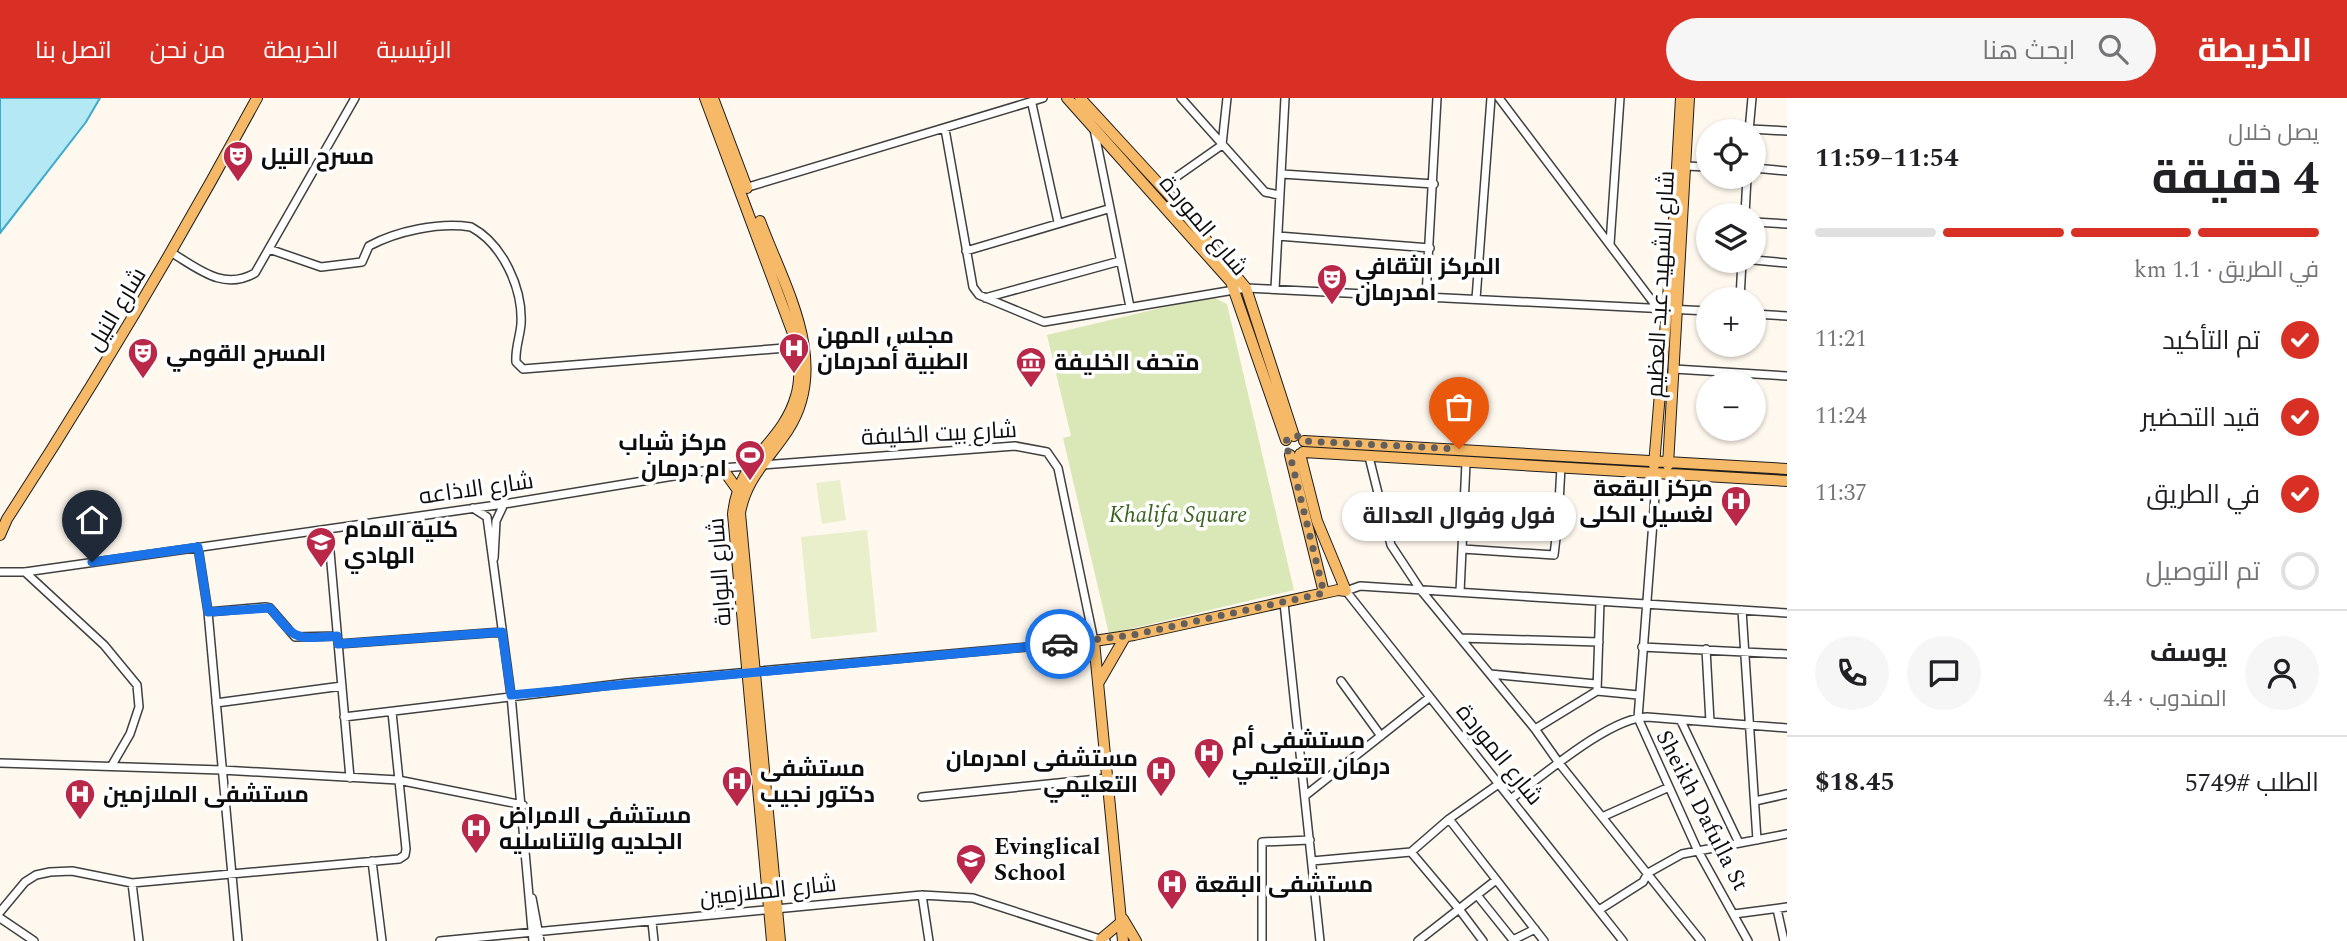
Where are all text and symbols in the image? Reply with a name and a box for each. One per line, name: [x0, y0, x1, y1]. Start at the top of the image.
search box: [1666, 18, 2156, 81]
text: الخريطة: [2198, 26, 2312, 76]
icon: search: [2094, 30, 2132, 68]
text: ابحث هنا: [1982, 31, 2076, 71]
text: اتصل بنا: [35, 33, 112, 69]
text: من نحن: [150, 33, 226, 69]
text: الخريطة: [264, 33, 338, 69]
text: الرئيسية: [376, 33, 452, 69]
text: يصل خلال: [2228, 116, 2319, 151]
map controls: [1696, 119, 1766, 441]
button: locate: [1696, 119, 1766, 189]
text: 11:54–11:59: [1815, 138, 1959, 178]
theatre icon: مسرح النيل: [221, 139, 255, 183]
place label: مسرح النيل: [261, 140, 374, 175]
text: 4 دقيقة: [2152, 144, 2319, 214]
street label: شارع الموردة: [1150, 168, 1256, 284]
street label: شارع الشهيد عبد العظيم: [1638, 170, 1685, 398]
button: layers: [1696, 203, 1766, 273]
place label: المركز الثقافي امدرمان: [1355, 250, 1501, 311]
text: في الطريق · 1.1 km: [2134, 253, 2319, 288]
street label: شارع النيل: [78, 261, 156, 358]
theatre icon: المركز الثقافي امدرمان: [1315, 262, 1349, 306]
button: +: [1696, 287, 1766, 357]
place label: مجلس المهن الطبية أمدرمان: [817, 319, 969, 380]
text: تم التأكيد: [2162, 321, 2260, 361]
icon: check: [2281, 321, 2319, 359]
text: 11:21: [1815, 322, 1867, 357]
hospital icon: مجلس المهن الطبية أمدرمان: [777, 331, 811, 375]
theatre icon: المسرح القومي: [126, 336, 160, 380]
place label: المسرح القومي: [166, 337, 326, 372]
museum icon: متحف الخليفة: [1014, 345, 1048, 389]
place label: متحف الخليفة: [1054, 346, 1200, 381]
button: −: [1696, 371, 1766, 441]
pin: [1429, 377, 1489, 449]
icon: bag: [1440, 388, 1478, 426]
text: قيد التحضير: [2141, 398, 2260, 438]
icon: check: [2281, 398, 2319, 436]
text: 11:24: [1815, 399, 1867, 434]
street label: شارع بيت الخليفة: [860, 413, 1018, 456]
place label: مركز شباب ام درمان: [618, 426, 727, 487]
sports icon: مركز شباب ام درمان: [733, 438, 767, 482]
street label: شارع الاذاعه: [417, 464, 536, 515]
place label: مركز البقعة لغسيل الكلى: [1580, 472, 1713, 533]
text: في الطريق: [2146, 475, 2260, 515]
icon: check: [2281, 475, 2319, 513]
text: 11:37: [1815, 476, 1867, 511]
hospital icon: مركز البقعة لغسيل الكلى: [1719, 484, 1753, 528]
pin: [62, 490, 122, 562]
callout: فول وفوال العدالة: [1342, 491, 1576, 540]
park label: Khalifa Square: [1109, 498, 1247, 533]
text: فول وفوال العدالة: [1363, 499, 1555, 534]
icon: home: [73, 501, 111, 539]
place label: كلية الامام الهادي: [344, 513, 458, 574]
street label: شارع البوابة: [699, 517, 742, 627]
school or university icon: كلية الامام الهادي: [304, 525, 338, 569]
text: تم التوصيل: [2145, 552, 2260, 592]
courier: [1025, 609, 1095, 679]
icon: car: [1041, 625, 1079, 663]
text: يوسف: [2150, 633, 2227, 673]
button: phone: [1815, 636, 1889, 710]
button: chat: [1907, 636, 1981, 710]
button: person: [2245, 636, 2319, 710]
text: المندوب · 4.4: [2103, 682, 2227, 717]
street label: شارع الموردة: [1447, 696, 1551, 813]
place label: مستشفى أم درمان التعليمي: [1232, 724, 1390, 785]
street label: Sheikh Dafulla St: [1646, 724, 1757, 897]
hospital icon: مستشفى أم درمان التعليمي: [1192, 736, 1226, 780]
place label: مستشفى امدرمان التعليمي: [946, 742, 1138, 803]
place label: مستشفى دكتور نجيب: [760, 752, 875, 813]
hospital icon: مستشفى امدرمان التعليمي: [1144, 754, 1178, 798]
text: $18.45: [1815, 762, 1895, 802]
text: الطلب #5749: [2185, 763, 2319, 803]
hospital icon: مستشفى دكتور نجيب: [720, 764, 754, 808]
hospital icon: مستشفى الملازمين: [63, 777, 97, 821]
place label: مستشفى الملازمين: [103, 778, 309, 813]
place label: مستشفى الامراض الجلديه والتناسليه: [499, 799, 692, 860]
hospital icon: مستشفى الامراض الجلديه والتناسليه: [459, 811, 493, 855]
place label: Evinglical School: [994, 830, 1100, 891]
school or university icon: Evinglical School: [954, 842, 988, 886]
street label: شارع الملازمين: [698, 867, 838, 916]
hospital icon: مستشفى البقعة: [1155, 867, 1189, 911]
place label: مستشفى البقعة: [1195, 868, 1373, 903]

